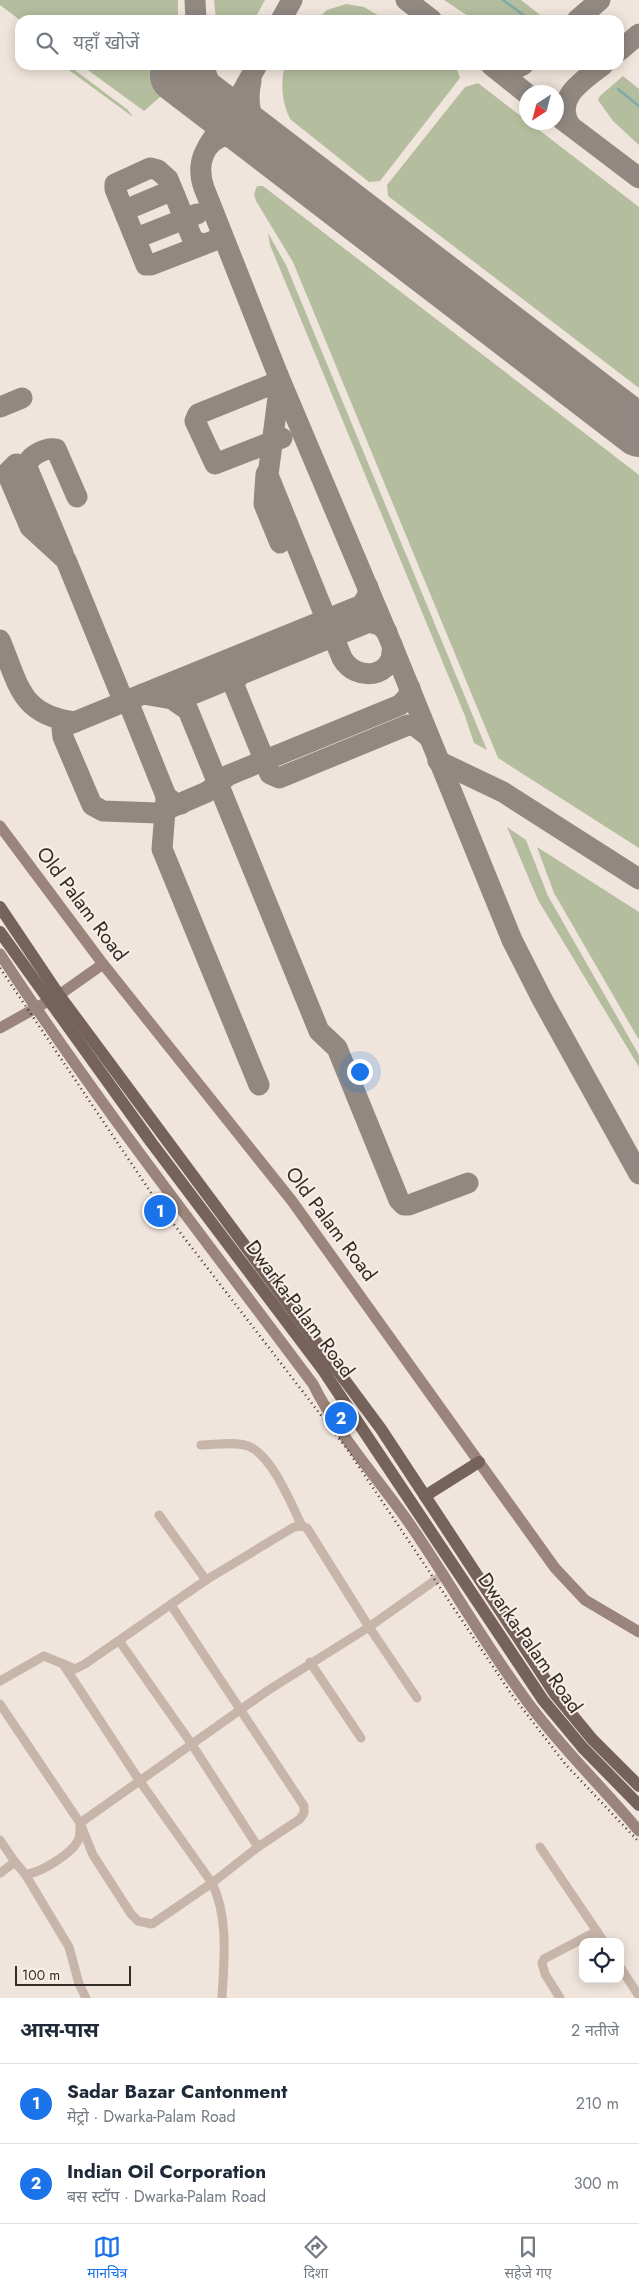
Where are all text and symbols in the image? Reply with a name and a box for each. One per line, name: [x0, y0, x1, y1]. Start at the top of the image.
search box: [15, 15, 624, 70]
icon: search: [33, 29, 61, 57]
text: यहाँ खोजें: [73, 29, 139, 56]
north arrow: [519, 85, 564, 130]
street label: Old Palam Road: [29, 841, 135, 967]
your location: [347, 1059, 373, 1085]
street label: Old Palam Road: [278, 1161, 384, 1287]
pin: 1: [144, 1192, 176, 1230]
street label: Dwarka-Palam Road: [239, 1234, 361, 1384]
pin: 2: [325, 1399, 357, 1437]
street label: Dwarka-Palam Road: [471, 1567, 589, 1719]
map controls: [579, 1938, 624, 1983]
button: locate: [579, 1938, 624, 1983]
scale bar: [15, 1963, 131, 1986]
text: 100 m: [22, 1965, 60, 1985]
text: आस-पास: [20, 2015, 99, 2045]
text: 2 नतीजे: [571, 2019, 619, 2042]
text: Sadar Bazar Cantonment: [67, 2078, 287, 2105]
text: 1: [32, 2092, 40, 2115]
text: 210 m: [576, 2092, 619, 2115]
text: मेट्रो · Dwarka-Palam Road: [67, 2105, 236, 2128]
text: Indian Oil Corporation: [67, 2158, 266, 2185]
text: 2: [31, 2172, 41, 2195]
text: 300 m: [574, 2172, 619, 2195]
text: बस स्टॉप · Dwarka-Palam Road: [67, 2185, 266, 2208]
tab: मानचित्र: [87, 2233, 127, 2284]
tab: दिशा: [302, 2233, 330, 2284]
tab: सहेजे गए: [505, 2233, 552, 2284]

